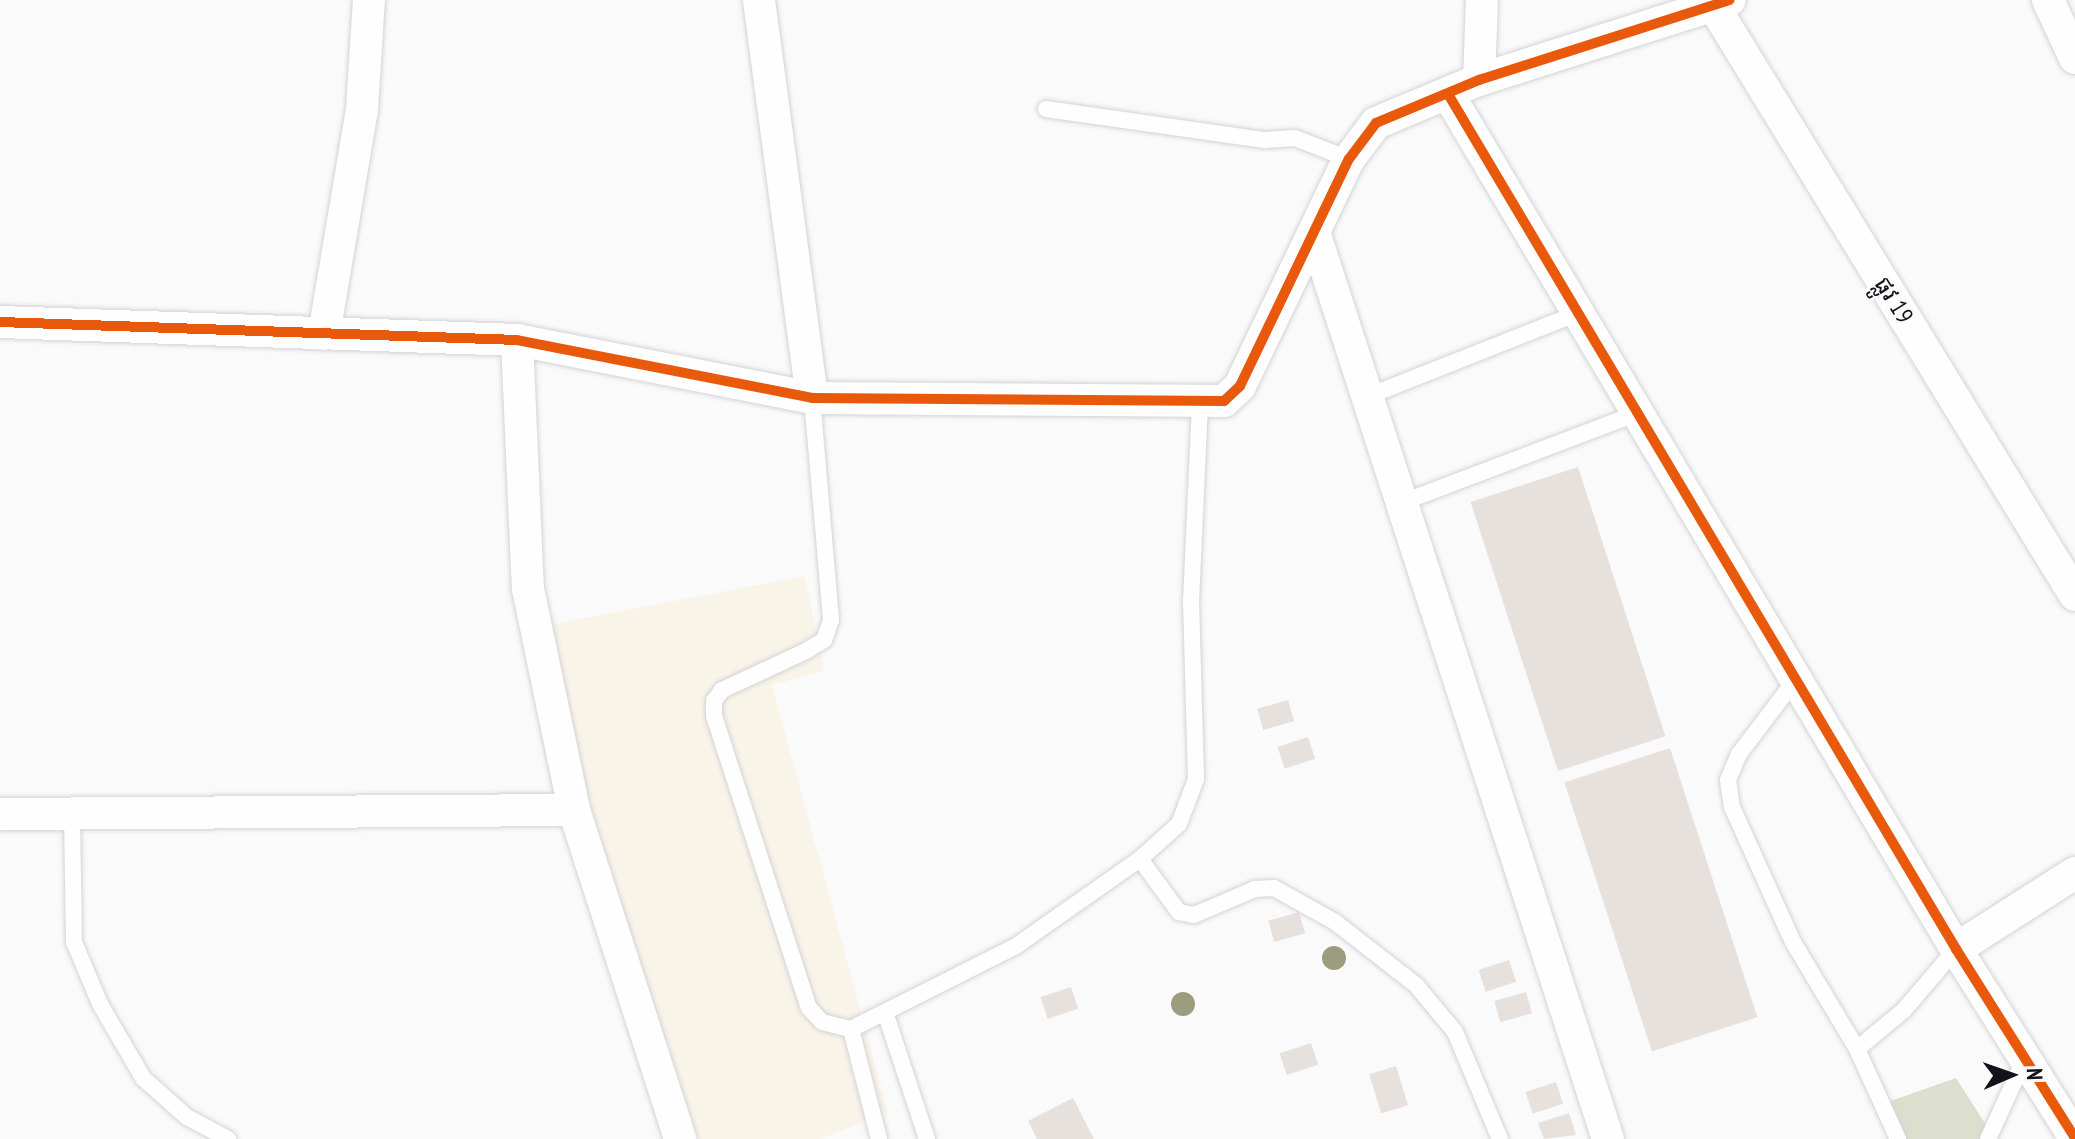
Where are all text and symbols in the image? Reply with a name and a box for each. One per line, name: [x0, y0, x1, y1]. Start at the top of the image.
street label: ផ្លូវ 19: [1869, 271, 1919, 329]
north arrow: [1971, 1035, 2051, 1115]
text: N: [2021, 1068, 2049, 1081]

